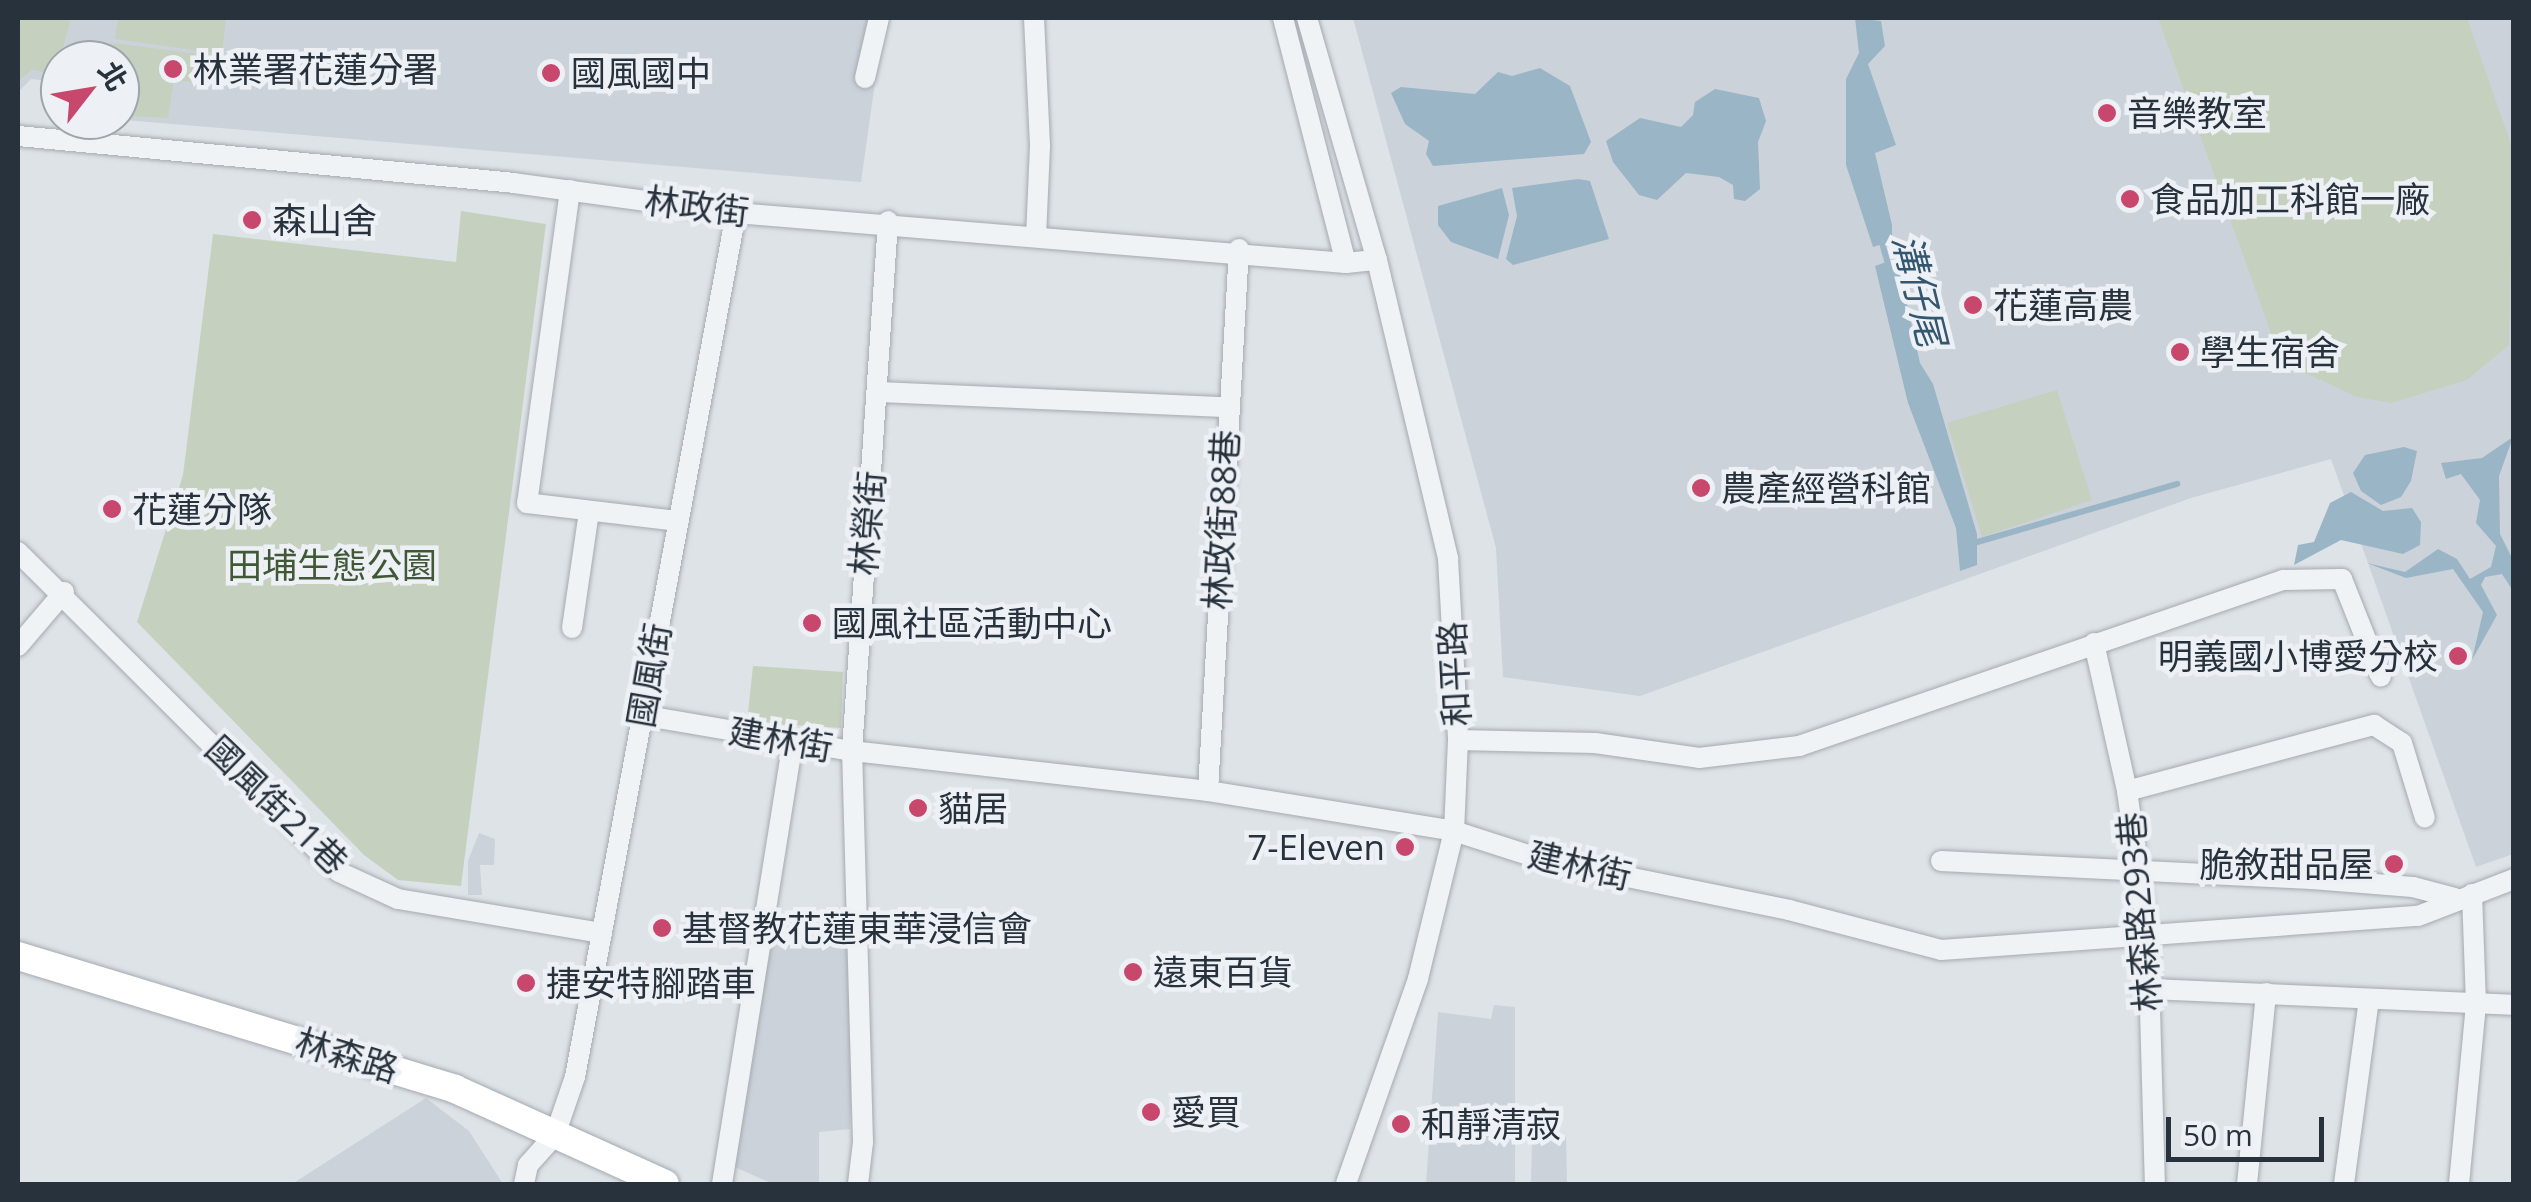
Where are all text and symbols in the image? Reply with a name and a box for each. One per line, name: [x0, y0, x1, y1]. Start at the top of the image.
north arrow: [40, 40, 140, 140]
place label: 林業署花蓮分署: [193, 48, 438, 90]
place label: 國風國中: [571, 52, 711, 94]
text: 北: [90, 54, 137, 97]
marker: 林業署花蓮分署: [162, 58, 184, 80]
marker: 國風國中: [540, 62, 562, 84]
place label: 音樂教室: [2127, 92, 2267, 134]
marker: 音樂教室: [2096, 102, 2118, 124]
place label: 食品加工科館一廠: [2150, 178, 2430, 220]
street label: 林政街: [642, 179, 752, 233]
marker: 食品加工科館一廠: [2119, 188, 2141, 210]
place label: 森山舍: [272, 199, 377, 241]
marker: 森山舍: [241, 209, 263, 231]
water label: 溝仔尾: [1884, 229, 1956, 351]
place label: 花蓮高農: [1993, 284, 2133, 326]
marker: 花蓮高農: [1962, 294, 1984, 316]
place label: 學生宿舍: [2200, 331, 2340, 373]
marker: 學生宿舍: [2169, 341, 2191, 363]
street label: 林政街88巷: [1195, 429, 1247, 611]
place label: 農產經營科館: [1721, 467, 1931, 509]
street label: 林榮街: [842, 469, 892, 577]
marker: 農產經營科館: [1690, 477, 1712, 499]
place label: 花蓮分隊: [132, 488, 272, 530]
marker: 花蓮分隊: [101, 498, 123, 520]
park label: 田埔生態公園: [227, 544, 437, 586]
place label: 國風社區活動中心: [832, 602, 1112, 644]
marker: 國風社區活動中心: [801, 612, 823, 634]
street label: 國風街: [619, 620, 679, 730]
street label: 和平路: [1430, 620, 1478, 728]
place label: 明義國小博愛分校: [2158, 635, 2438, 677]
marker: 明義國小博愛分校: [2447, 645, 2469, 667]
street label: 建林街: [726, 709, 836, 769]
street label: 國風街21巷: [198, 727, 356, 883]
place label: 貓居: [938, 787, 1008, 829]
marker: 貓居: [907, 797, 929, 819]
street label: 林森路293巷: [2109, 811, 2169, 1013]
place label: 7-Eleven: [1247, 826, 1385, 868]
street label: 建林街: [1524, 833, 1636, 897]
marker: 7-Eleven: [1394, 836, 1416, 858]
place label: 脆敘甜品屋: [2199, 843, 2374, 885]
marker: 脆敘甜品屋: [2383, 853, 2405, 875]
place label: 基督教花蓮東華浸信會: [682, 907, 1032, 949]
marker: 基督教花蓮東華浸信會: [651, 917, 673, 939]
place label: 遠東百貨: [1153, 951, 1293, 993]
marker: 遠東百貨: [1122, 961, 1144, 983]
place label: 捷安特腳踏車: [546, 962, 756, 1004]
marker: 捷安特腳踏車: [515, 972, 537, 994]
street label: 林森路: [291, 1020, 403, 1090]
place label: 愛買: [1171, 1091, 1241, 1133]
scale bar: [2171, 1097, 2328, 1159]
marker: 愛買: [1140, 1101, 1162, 1123]
place label: 和靜清寂: [1421, 1103, 1561, 1145]
marker: 和靜清寂: [1390, 1113, 1412, 1135]
text: 50 m: [2183, 1114, 2253, 1155]

